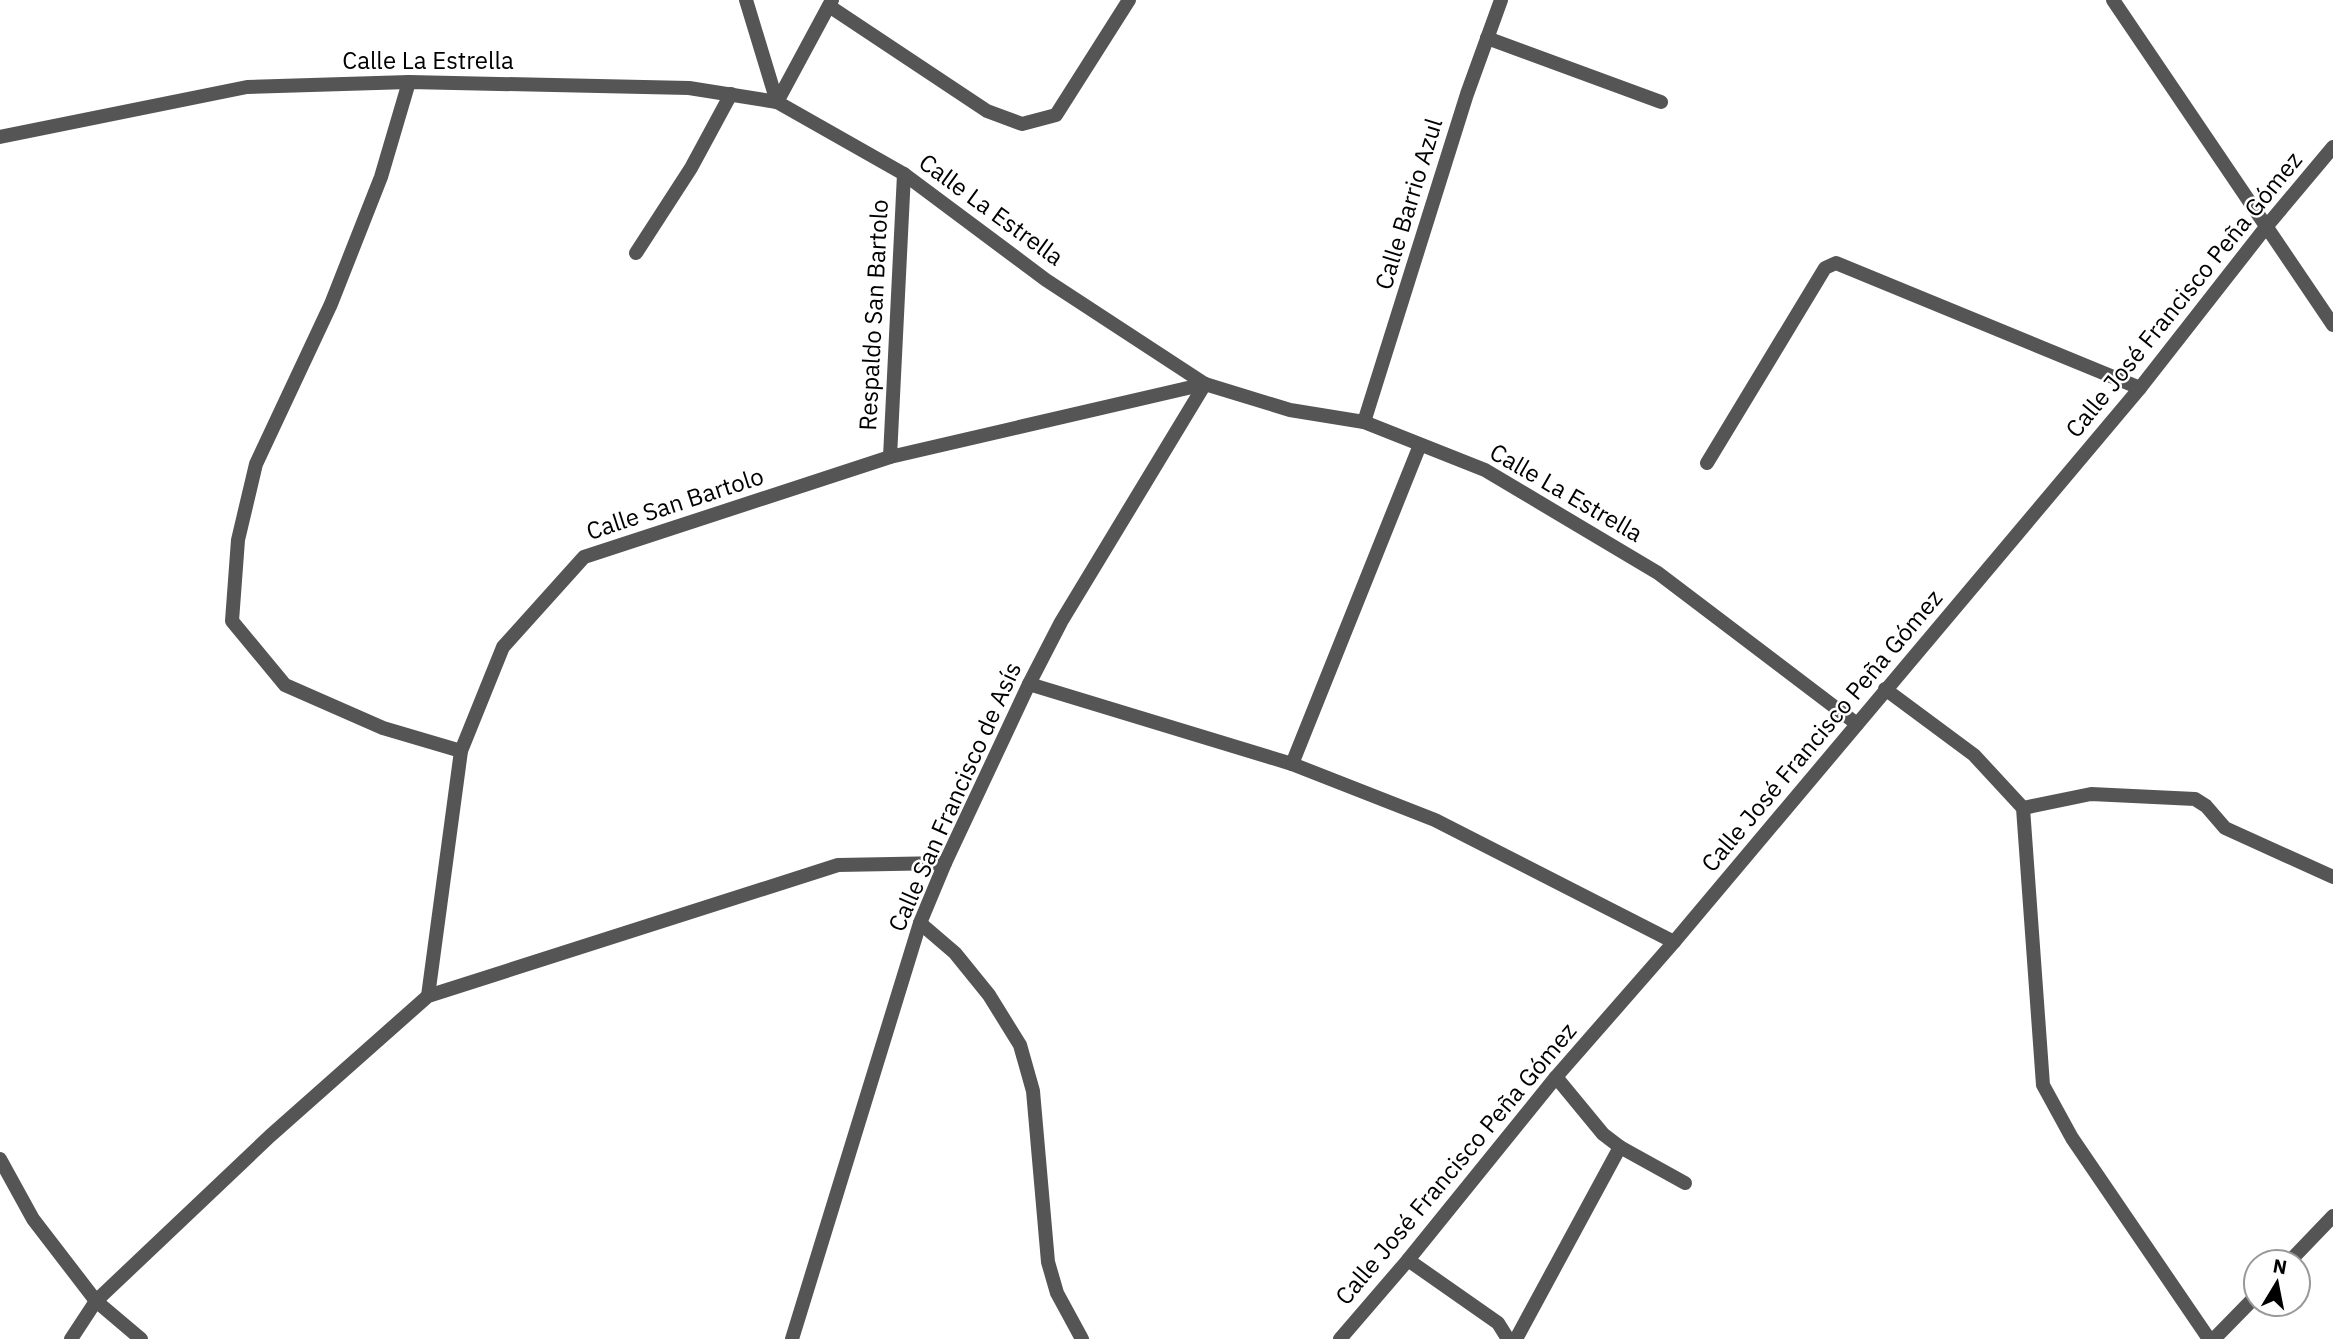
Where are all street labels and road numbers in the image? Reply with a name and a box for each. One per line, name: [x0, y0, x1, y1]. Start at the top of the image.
street label: Calle La Estrella: [342, 44, 514, 76]
street label: Calle Barrio Azul: [1367, 114, 1449, 293]
street label: Calle José Francisco Peña Gómez: [2058, 145, 2309, 444]
street label: Calle La Estrella: [913, 146, 1071, 273]
street label: Respaldo San Bartolo: [851, 199, 895, 431]
street label: Calle La Estrella: [1484, 435, 1649, 549]
street label: Calle San Bartolo: [582, 459, 767, 547]
street label: Calle José Francisco Peña Gómez: [1694, 582, 1949, 878]
street label: Calle San Francisco de Asís: [880, 657, 1028, 936]
street label: Calle José Francisco Peña Gómez: [1328, 1015, 1583, 1311]

